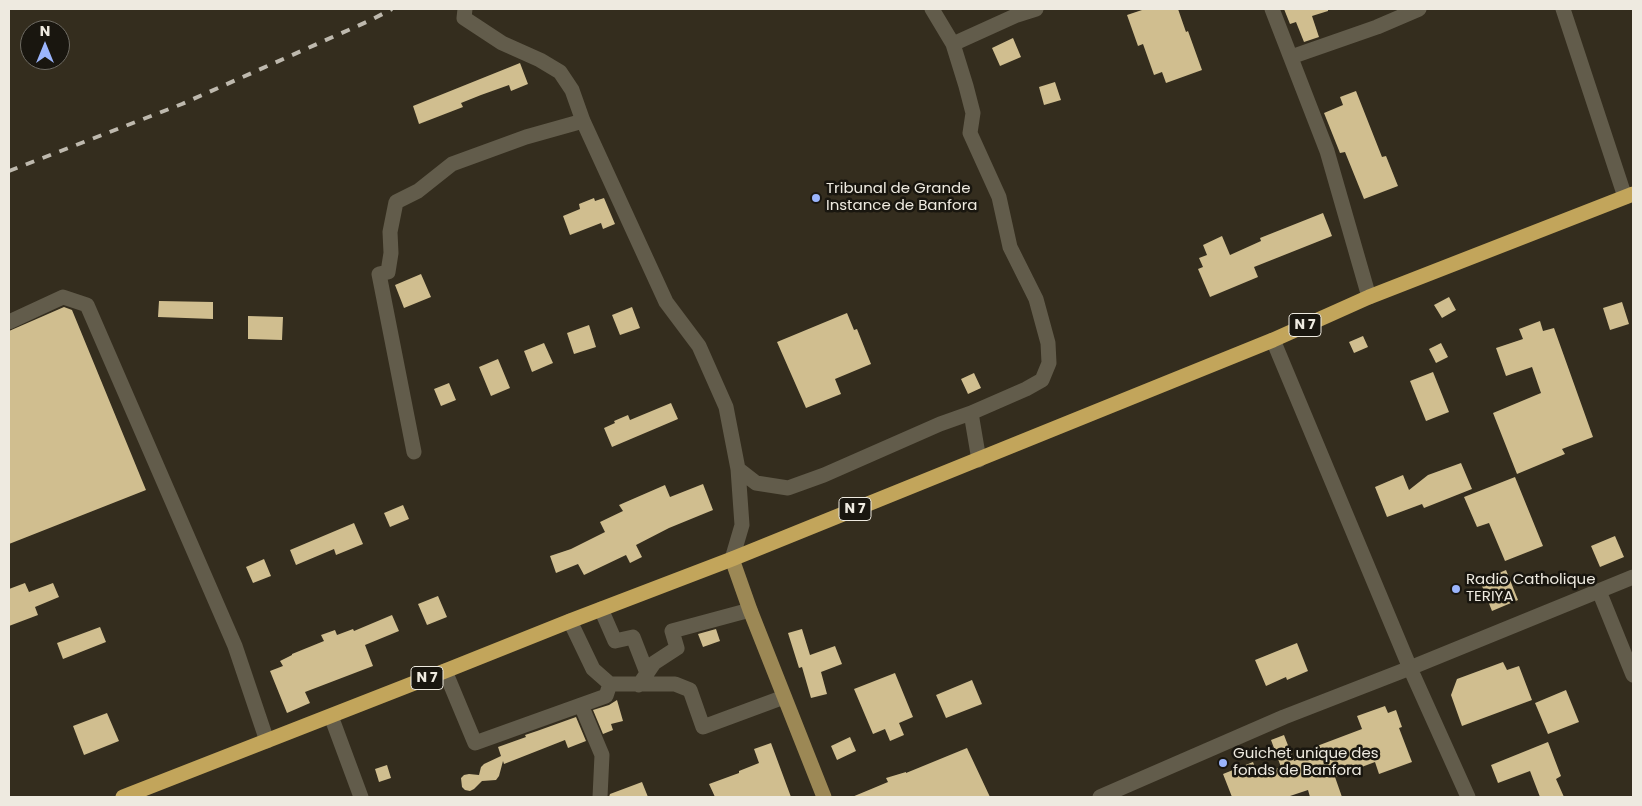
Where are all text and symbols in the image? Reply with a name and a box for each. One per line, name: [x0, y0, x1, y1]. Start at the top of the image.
north arrow: [20, 20, 70, 70]
text: N: [40, 21, 50, 41]
place label: Tribunal de Grande Instance de Banfora: [826, 180, 977, 215]
marker: Tribunal de Grande Instance de Banfora: [810, 192, 822, 204]
road number: N 7: [1289, 314, 1321, 336]
road number: N 7: [839, 498, 871, 520]
place label: Radio Catholique TERIYA: [1466, 571, 1595, 606]
marker: Radio Catholique TERIYA: [1450, 583, 1462, 595]
road number: N 7: [411, 666, 443, 690]
place label: Guichet unique des fonds de Banfora: [1233, 745, 1379, 780]
marker: Guichet unique des fonds de Banfora: [1217, 757, 1229, 769]

